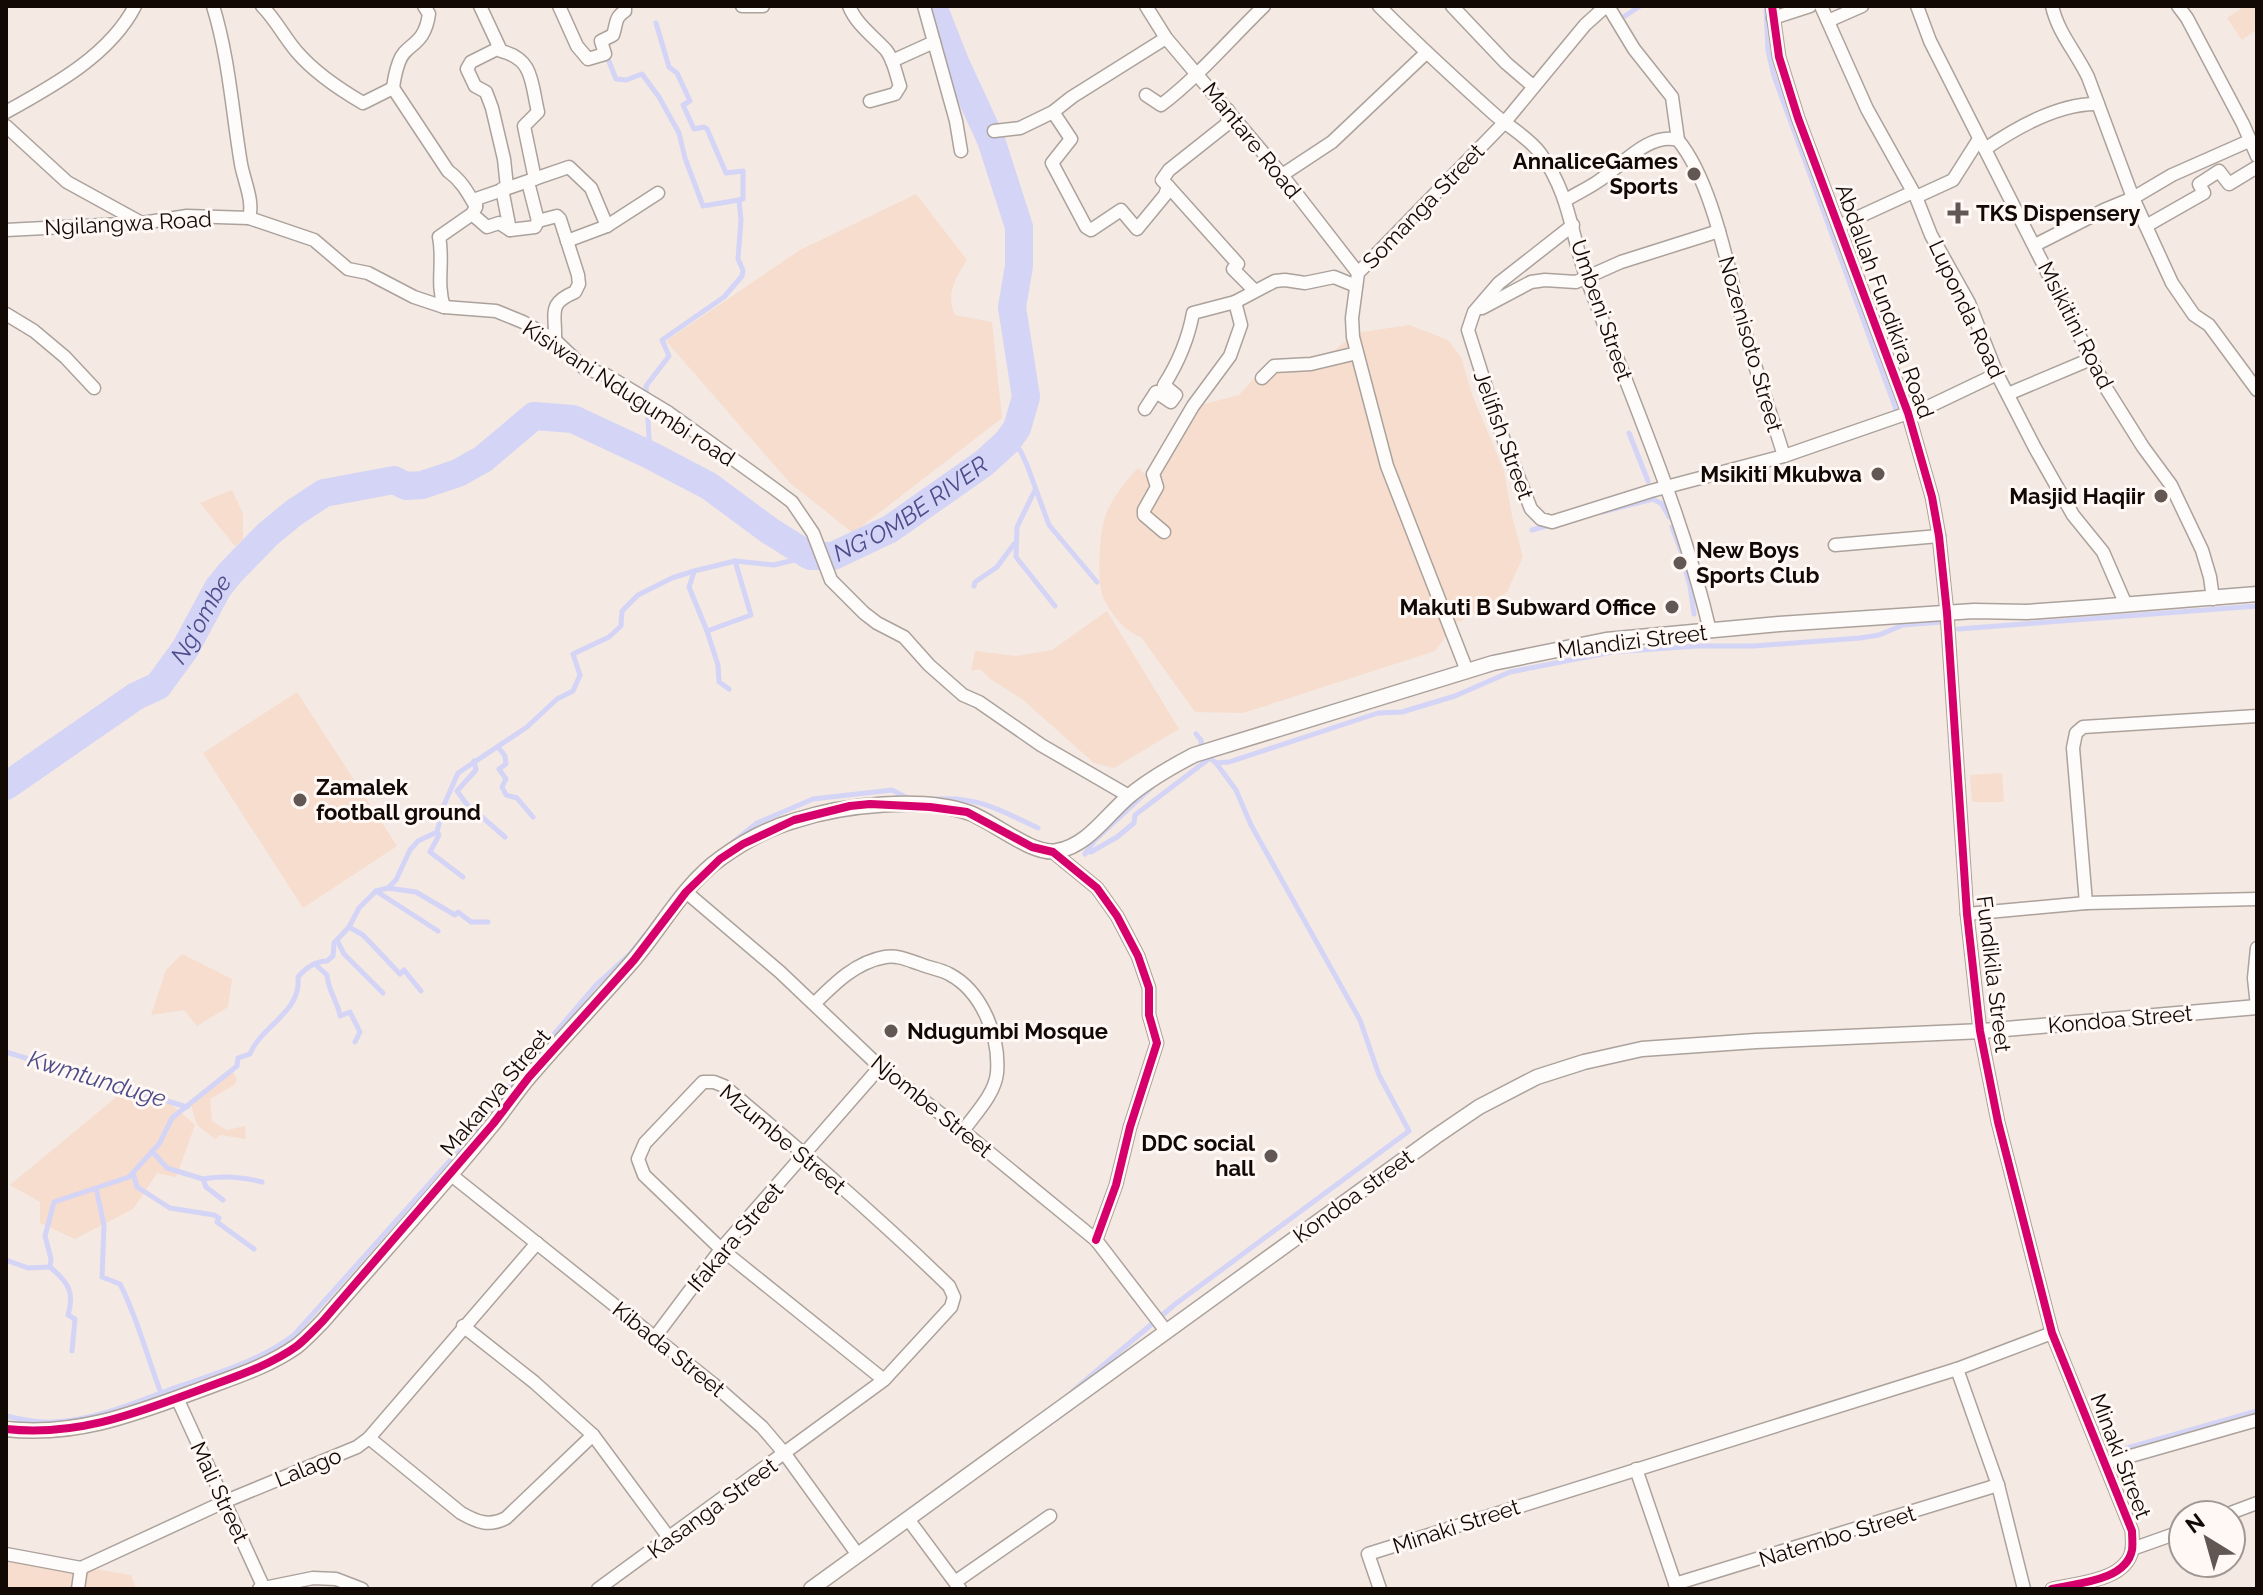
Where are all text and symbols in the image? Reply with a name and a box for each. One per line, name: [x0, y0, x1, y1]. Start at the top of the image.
street label: Mantare Road: [1197, 77, 1307, 203]
street label: Somanga Street: [1357, 138, 1490, 274]
place label: AnnaliceGames Sports: [1513, 148, 1678, 199]
marker: AnnaliceGames Sports: [1685, 165, 1703, 183]
street label: Abdallah Fundikira Road: [1830, 180, 1940, 422]
place label: TKS Dispensery: [1976, 200, 2140, 226]
marker: TKS Dispensery: [1947, 202, 1969, 224]
street label: Ngilangwa Road: [44, 206, 212, 240]
street label: Umbeni Street: [1566, 236, 1638, 385]
street label: Luponda Road: [1924, 236, 2010, 382]
street label: Nozenisoto Street: [1714, 253, 1789, 435]
street label: Msikitini Road: [2033, 257, 2119, 393]
street label: Kisiwani Ndugumbi road: [518, 315, 740, 471]
street label: Jelifish Street: [1469, 367, 1540, 504]
water label: NG'OMBE RIVER: [828, 450, 993, 568]
place label: Msikiti Mkubwa: [1700, 461, 1862, 487]
marker: Msikiti Mkubwa: [1869, 465, 1887, 483]
place label: Masjid Haqiir: [2009, 483, 2145, 509]
marker: Masjid Haqiir: [2152, 487, 2170, 505]
place label: New Boys Sports Club: [1696, 537, 1819, 588]
marker: New Boys Sports Club: [1671, 554, 1689, 572]
water label: Ng'ombe: [164, 568, 237, 669]
place label: Makuti B Subward Office: [1399, 594, 1656, 620]
marker: Makuti B Subward Office: [1663, 598, 1681, 616]
street label: Mlandizi Street: [1556, 619, 1709, 663]
place label: Zamalek football ground: [316, 774, 481, 825]
marker: Zamalek football ground: [291, 791, 309, 809]
street label: Fundikila Street: [1971, 894, 2017, 1054]
street label: Kondoa Street: [2047, 1000, 2194, 1038]
place label: Ndugumbi Mosque: [907, 1018, 1108, 1044]
marker: Ndugumbi Mosque: [882, 1022, 900, 1040]
street label: Makanya Street: [434, 1023, 556, 1161]
water label: Kwmtunduge: [24, 1044, 170, 1113]
street label: Njombe Street: [866, 1049, 998, 1163]
street label: Mzumbe Street: [715, 1079, 852, 1200]
place label: DDC social hall: [1141, 1130, 1256, 1181]
street label: Kondoa street: [1288, 1143, 1419, 1248]
marker: DDC social hall: [1262, 1147, 1280, 1165]
street label: Ifakara Street: [682, 1177, 789, 1297]
street label: Kibada Street: [608, 1296, 731, 1403]
street label: Minaki Street: [2085, 1390, 2157, 1523]
street label: Mali Street: [185, 1437, 255, 1547]
street label: Lalago: [271, 1442, 345, 1492]
street label: Kasanga Street: [642, 1452, 782, 1564]
street label: Minaki Street: [1389, 1493, 1523, 1559]
north arrow: [2167, 1499, 2247, 1579]
street label: Natembo Street: [1756, 1500, 1919, 1572]
text: N: [2180, 1508, 2209, 1538]

